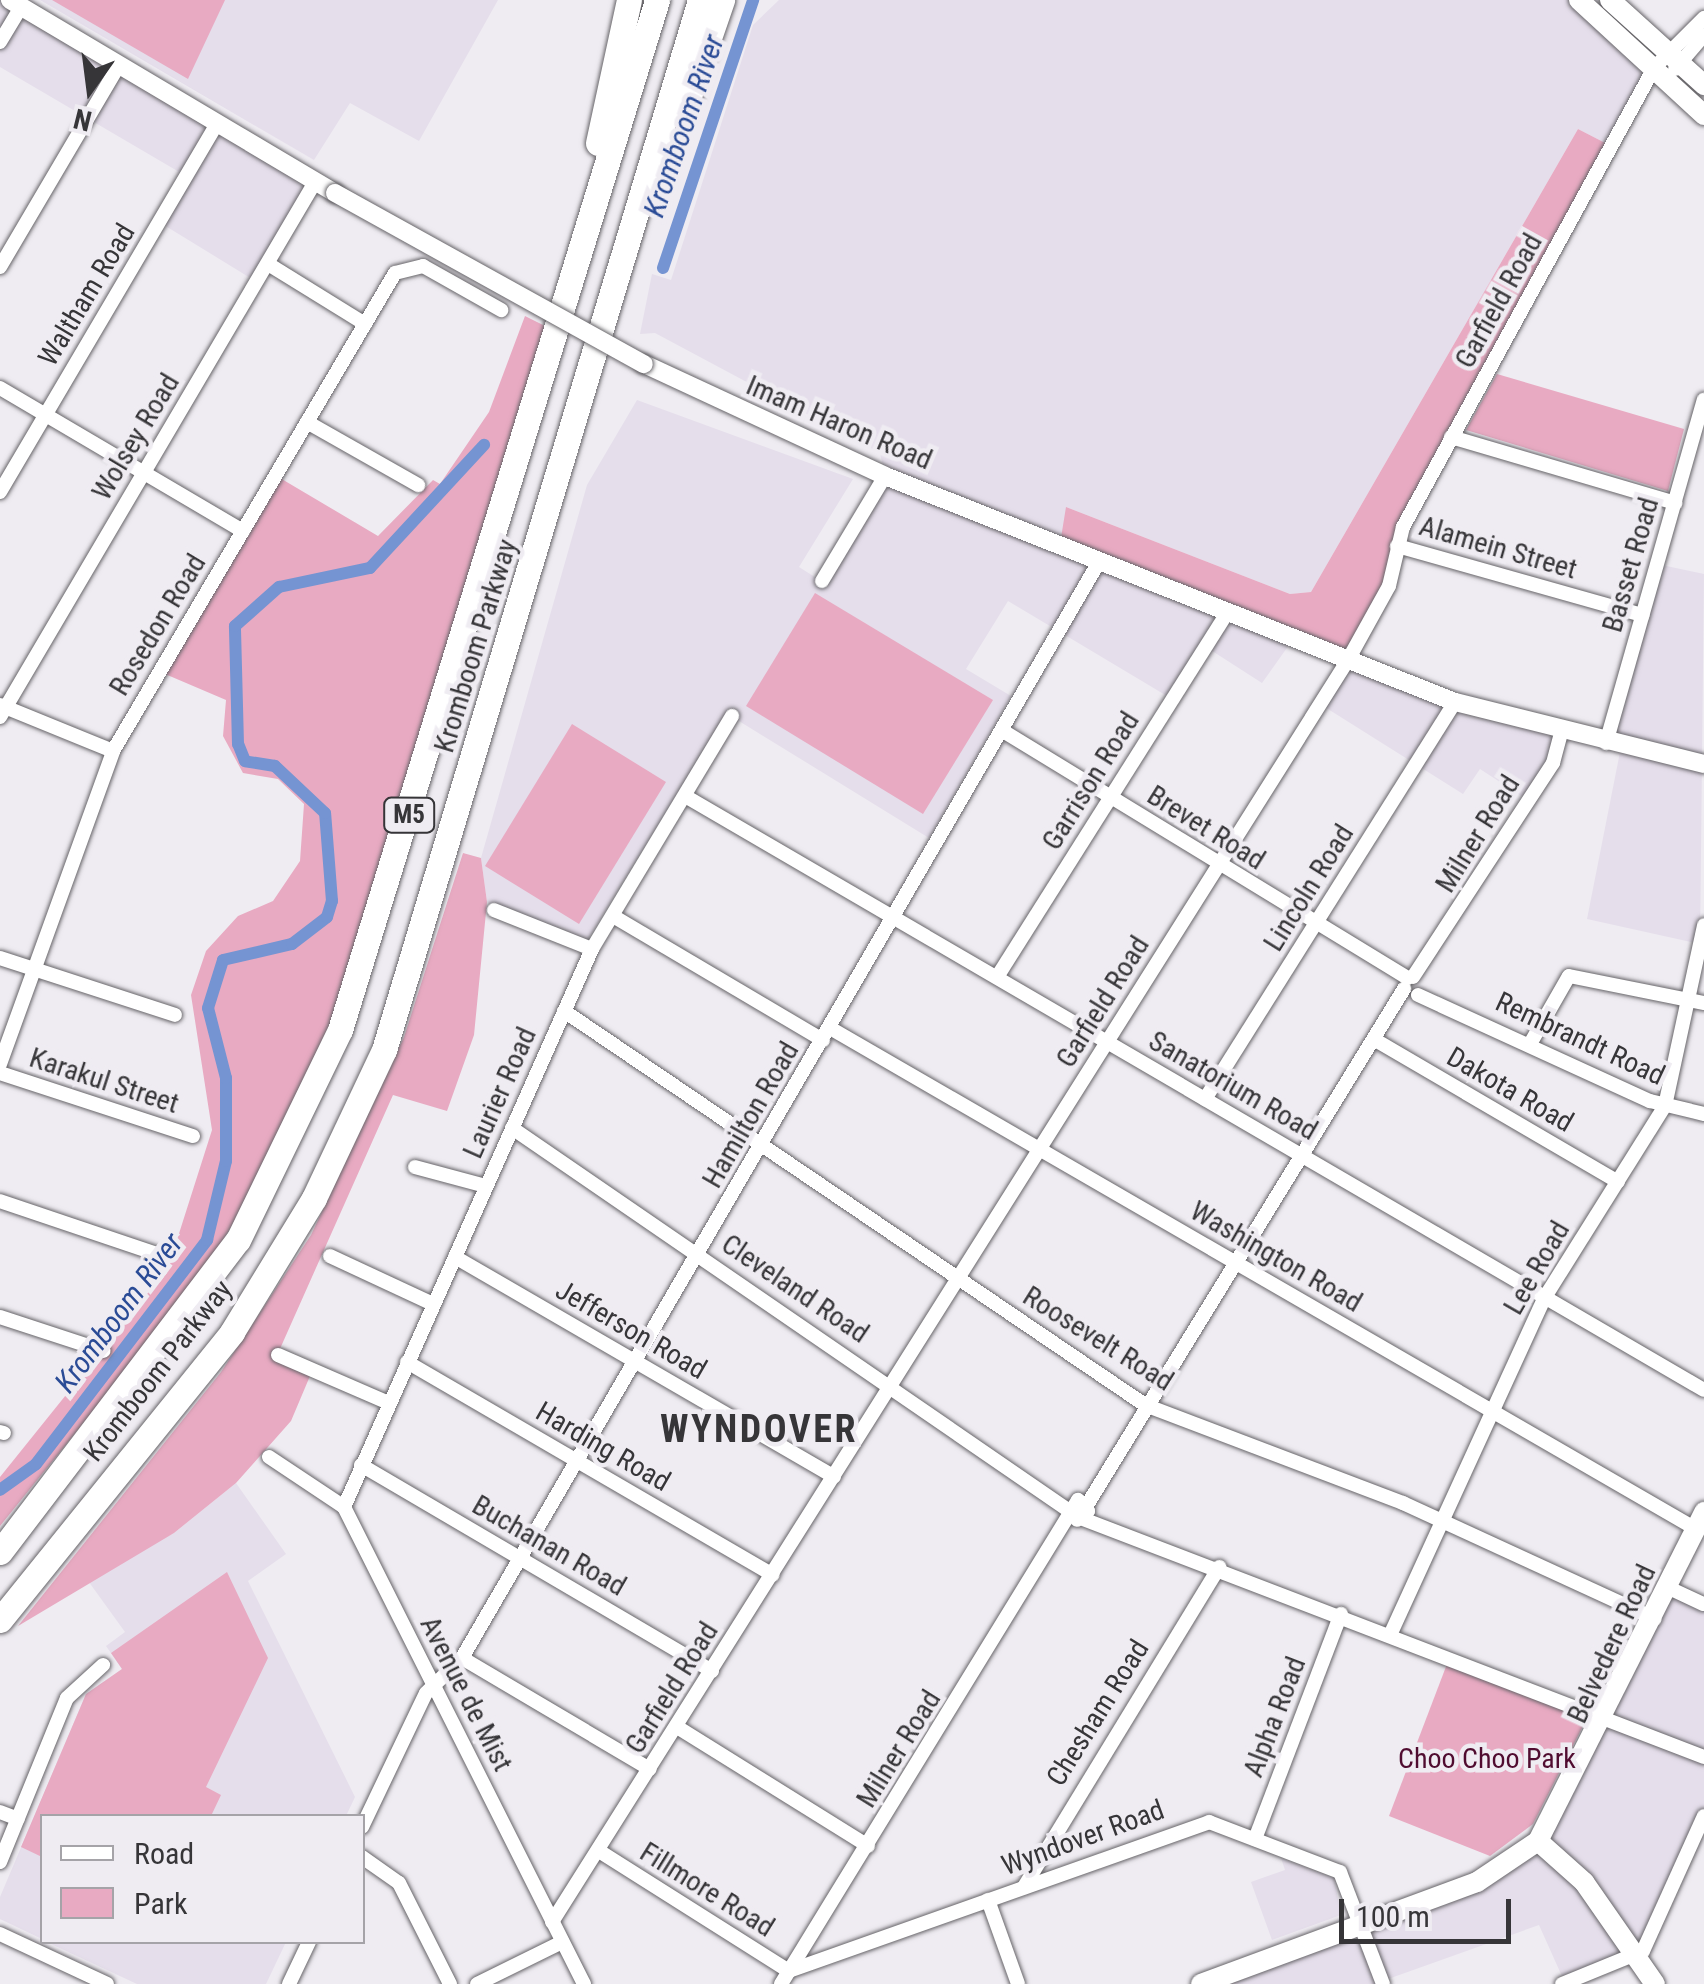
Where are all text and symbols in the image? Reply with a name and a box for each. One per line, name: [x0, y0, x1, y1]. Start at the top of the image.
water label: Kromboom River: [636, 30, 732, 222]
north arrow: [40, 40, 140, 140]
text: N: [70, 102, 95, 138]
street label: Waltham Road: [31, 218, 143, 372]
street label: Garfield Road: [1448, 228, 1550, 374]
street label: Wolsey Road: [85, 368, 187, 506]
street label: Imam Haron Road: [741, 369, 937, 477]
street label: Basset Road: [1596, 494, 1666, 636]
street label: Alamein Street: [1415, 509, 1581, 587]
street label: Kromboom Parkway: [428, 535, 524, 757]
street label: Rosedon Road: [103, 548, 213, 702]
street label: Garrison Road: [1035, 706, 1147, 856]
street label: Milner Road: [1429, 769, 1527, 899]
street label: Brevet Road: [1141, 779, 1271, 877]
road number: M5: [382, 795, 436, 835]
street label: Lincoln Road: [1257, 818, 1361, 958]
street label: Garfield Road: [1049, 930, 1157, 1074]
street label: Rembrandt Road: [1490, 985, 1670, 1093]
street label: Laurier Road: [456, 1022, 544, 1164]
street label: Sanatorium Road: [1143, 1024, 1323, 1148]
street label: Hamilton Road: [696, 1036, 806, 1194]
street label: Dakota Road: [1441, 1040, 1579, 1140]
street label: Karakul Street: [25, 1041, 183, 1121]
street label: Washington Road: [1184, 1194, 1368, 1320]
street label: Lee Road: [1497, 1215, 1577, 1321]
water label: Kromboom River: [47, 1226, 191, 1400]
street label: Cleveland Road: [715, 1228, 875, 1350]
street label: Jefferson Road: [550, 1273, 712, 1387]
street label: Kromboom Parkway: [77, 1274, 239, 1468]
street label: Roosevelt Road: [1017, 1279, 1179, 1399]
street label: Harding Road: [530, 1395, 676, 1499]
district label: WYNDOVER: [660, 1407, 858, 1453]
street label: Buchanan Road: [466, 1488, 632, 1604]
street label: Belvedere Road: [1561, 1559, 1663, 1729]
street label: Avenue de Mist: [413, 1611, 519, 1777]
street label: Garfield Road: [618, 1616, 726, 1760]
street label: Chesham Road: [1040, 1634, 1156, 1792]
street label: Alpha Road: [1237, 1652, 1313, 1782]
street label: Milner Road: [850, 1684, 948, 1814]
park label: Choo Choo Park: [1398, 1742, 1576, 1776]
street label: Wyndover Road: [997, 1793, 1169, 1883]
legend: [40, 1814, 365, 1944]
street label: Fillmore Road: [634, 1835, 780, 1945]
text: Road: [134, 1836, 194, 1871]
scale bar: [1344, 1879, 1516, 1941]
text: Park: [134, 1886, 188, 1921]
text: 100 m: [1356, 1899, 1430, 1934]

